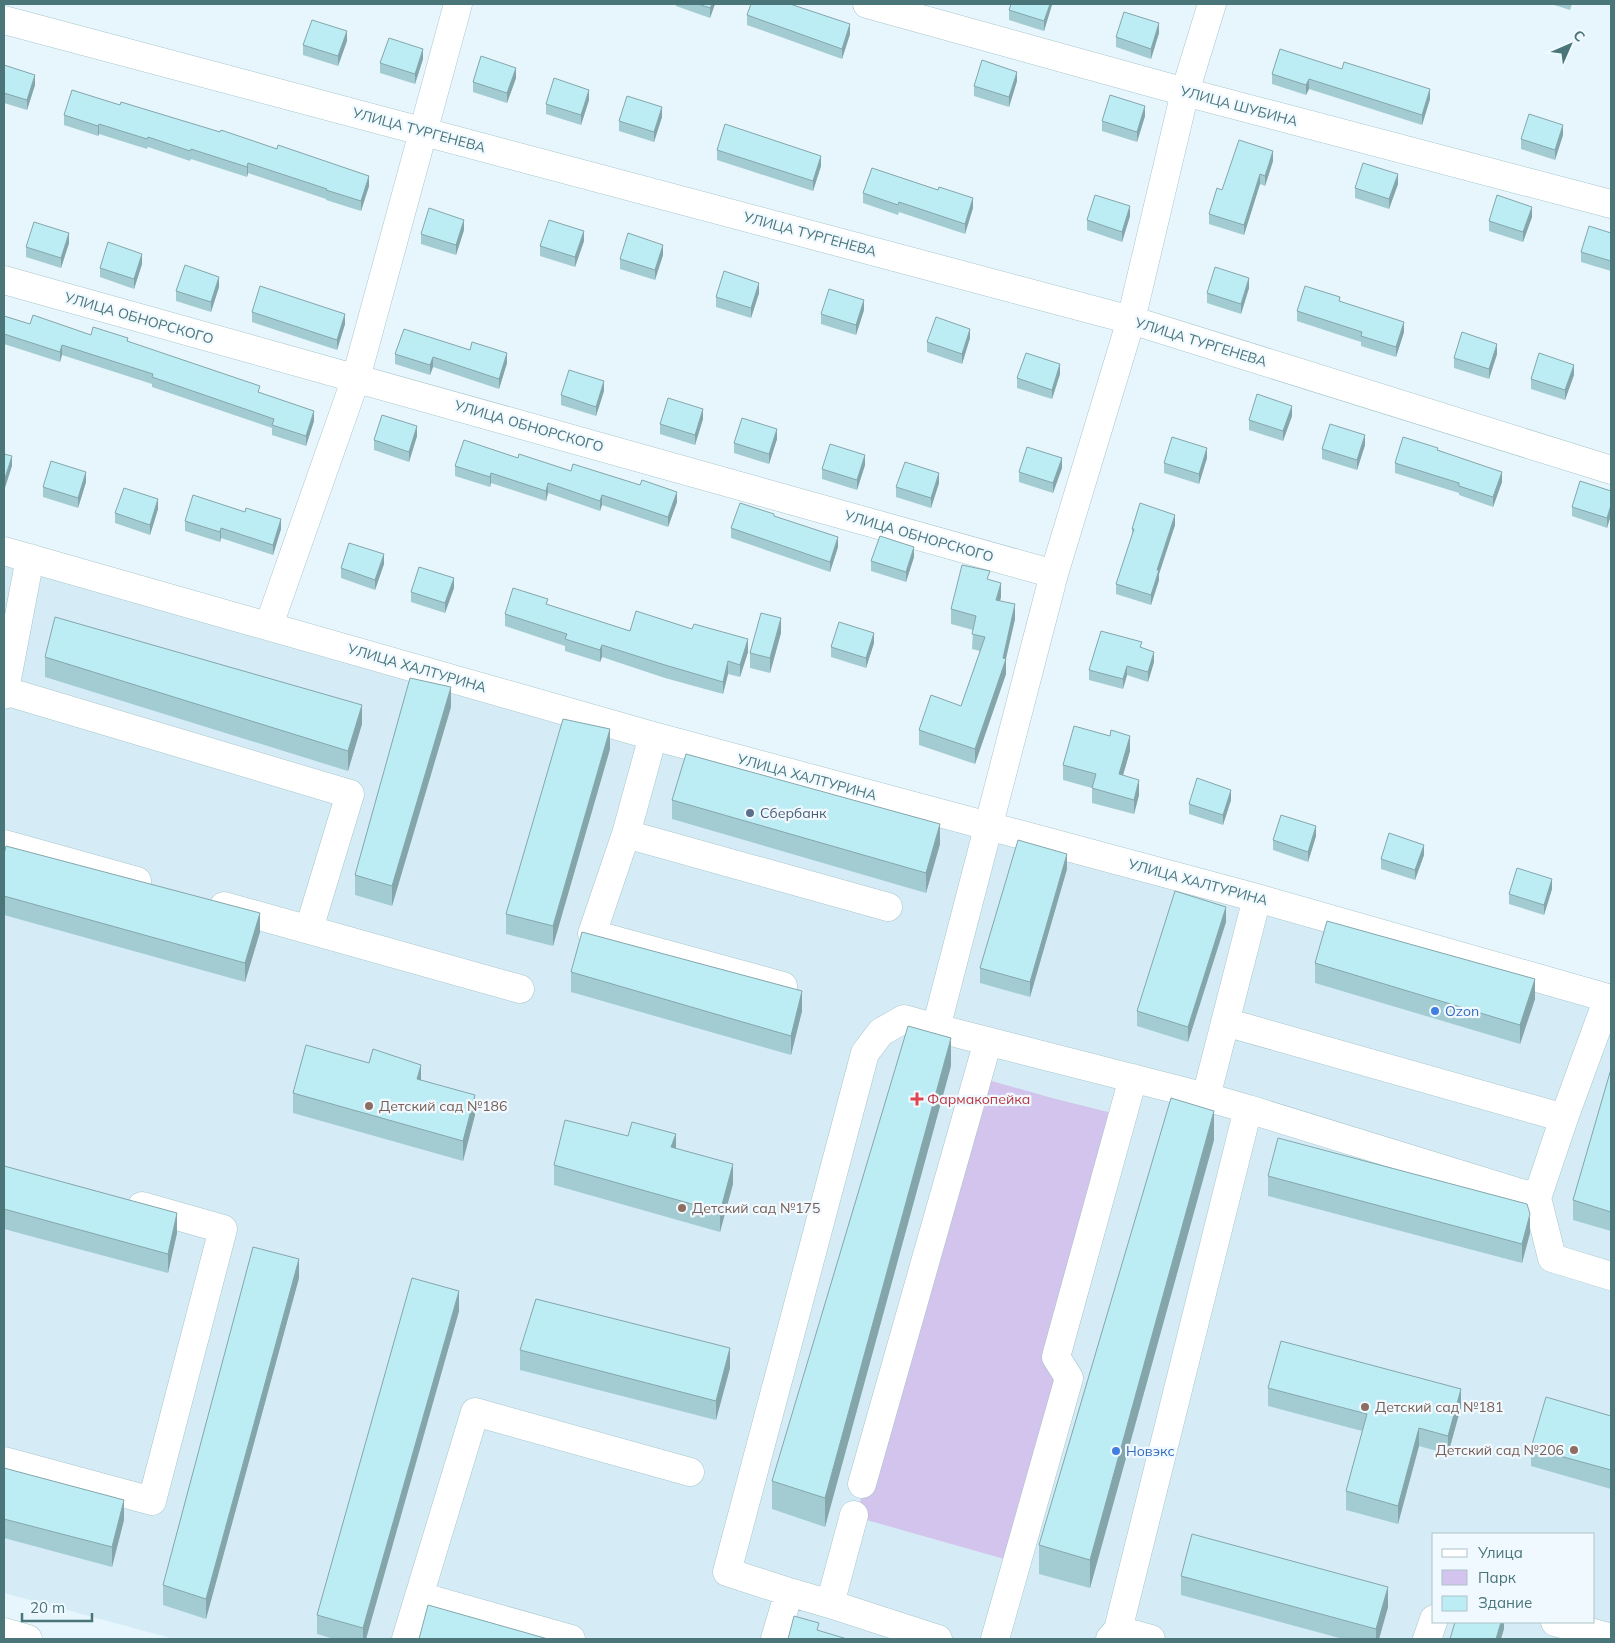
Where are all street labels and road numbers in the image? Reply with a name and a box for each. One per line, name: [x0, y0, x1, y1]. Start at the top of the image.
street label: УЛИЦА ШУБИНА: [1177, 81, 1300, 131]
street label: УЛИЦА ТУРГЕНЕВА: [349, 103, 488, 157]
street label: УЛИЦА ТУРГЕНЕВА: [740, 207, 879, 261]
street label: УЛИЦА ОБНОРСКОГО: [61, 288, 216, 348]
street label: УЛИЦА ТУРГЕНЕВА: [1132, 313, 1270, 371]
street label: УЛИЦА ОБНОРСКОГО: [451, 396, 606, 456]
street label: УЛИЦА ОБНОРСКОГО: [841, 506, 996, 566]
street label: УЛИЦА ХАЛТУРИНА: [344, 639, 489, 697]
street label: УЛИЦА ХАЛТУРИНА: [734, 749, 879, 804]
street label: УЛИЦА ХАЛТУРИНА: [1125, 854, 1270, 909]

